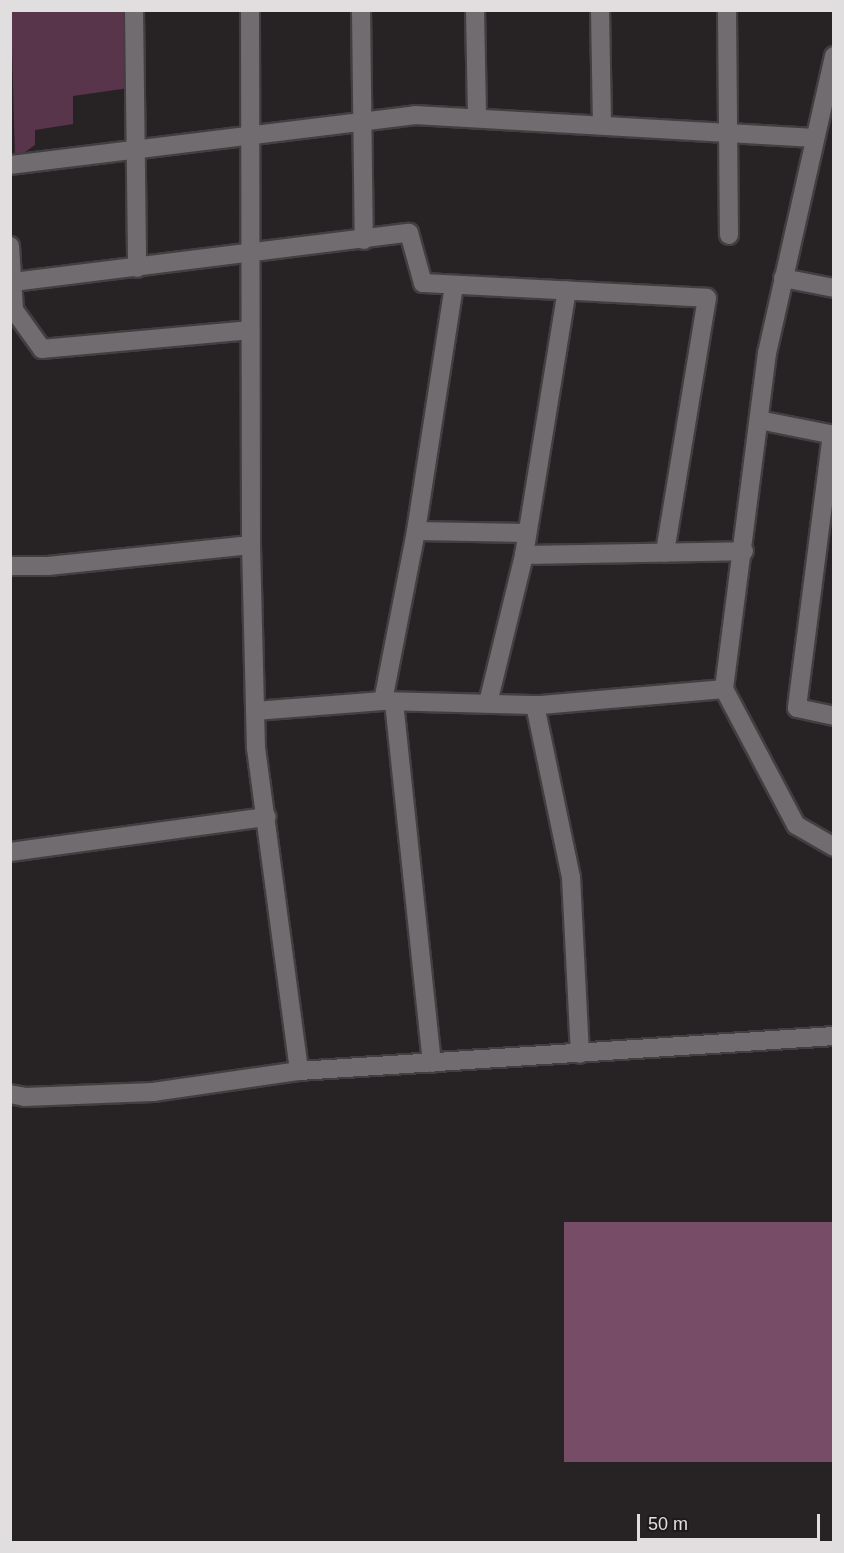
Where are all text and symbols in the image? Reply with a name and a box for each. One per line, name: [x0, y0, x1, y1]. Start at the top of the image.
scale bar: [640, 1502, 823, 1540]
text: 50 m: [648, 1514, 688, 1534]

